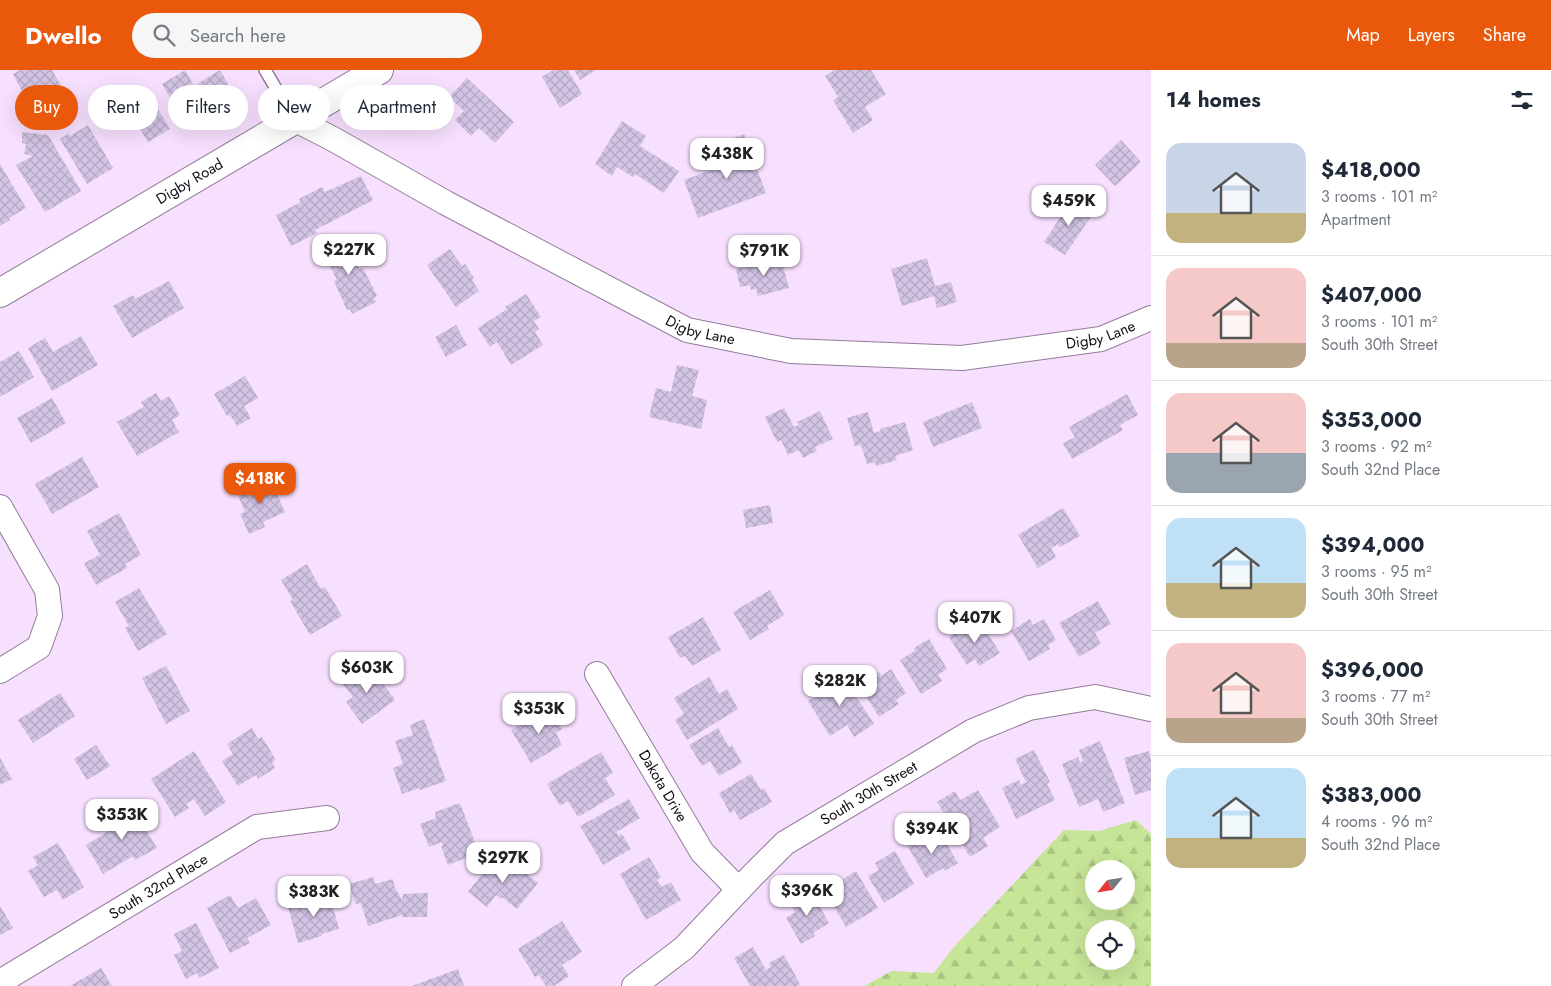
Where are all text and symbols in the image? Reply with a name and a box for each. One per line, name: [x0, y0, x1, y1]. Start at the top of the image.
search box: [132, 13, 482, 58]
text: Dwello: [25, 18, 102, 53]
icon: search: [150, 21, 178, 49]
text: Search here: [190, 22, 286, 49]
text: Map: [1346, 22, 1380, 48]
text: Layers: [1408, 22, 1455, 48]
text: Share: [1483, 22, 1526, 48]
chip: Buy: [15, 85, 78, 130]
chip: Rent: [88, 85, 158, 130]
chip: Filters: [168, 85, 248, 130]
chip: New: [258, 85, 330, 130]
chip: Apartment: [340, 85, 454, 130]
text: 14 homes: [1166, 85, 1261, 115]
icon: filters: [1508, 86, 1536, 114]
pin: $438K: [692, 138, 762, 180]
text: $438K: [701, 142, 753, 165]
street label: Digby Road: [152, 153, 227, 210]
text: $418,000: [1321, 155, 1421, 185]
icon: home: [1206, 163, 1266, 223]
pin: $459K: [1034, 184, 1104, 227]
text: 3 rooms · 101 m²: [1321, 185, 1437, 208]
text: $459K: [1042, 189, 1096, 212]
text: Apartment: [1321, 208, 1391, 231]
pin: $227K: [314, 234, 384, 276]
pin: $791K: [729, 234, 799, 277]
text: $227K: [323, 238, 375, 261]
text: $791K: [739, 239, 789, 262]
text: $407,000: [1321, 280, 1422, 310]
icon: home: [1206, 288, 1266, 348]
street label: Digby Lane: [662, 310, 737, 350]
text: 3 rooms · 101 m²: [1321, 310, 1437, 333]
street label: Digby Lane: [1064, 315, 1139, 355]
text: South 30th Street: [1321, 333, 1438, 356]
text: $353,000: [1321, 405, 1422, 435]
icon: home: [1206, 413, 1266, 473]
text: 3 rooms · 92 m²: [1321, 435, 1432, 458]
text: South 32nd Place: [1321, 458, 1440, 481]
pin: $418K: [225, 462, 295, 505]
text: $418K: [235, 467, 285, 490]
text: $394,000: [1321, 530, 1424, 560]
icon: home: [1206, 538, 1266, 598]
text: 3 rooms · 95 m²: [1321, 560, 1432, 583]
text: South 30th Street: [1321, 583, 1438, 606]
pin: $407K: [940, 602, 1010, 644]
text: $407K: [949, 606, 1001, 629]
pin: $603K: [332, 652, 402, 694]
text: $396,000: [1321, 655, 1424, 685]
text: $603K: [341, 656, 393, 679]
icon: home: [1206, 663, 1266, 723]
pin: $282K: [805, 664, 875, 707]
text: $282K: [814, 669, 866, 692]
text: 3 rooms · 77 m²: [1321, 685, 1430, 708]
pin: $353K: [504, 692, 574, 735]
text: $353K: [513, 697, 565, 720]
text: South 30th Street: [1321, 708, 1438, 731]
street label: Dakota Drive: [633, 746, 693, 827]
street label: South 30th Street: [816, 755, 922, 831]
text: $383,000: [1321, 780, 1422, 810]
icon: home: [1206, 788, 1266, 848]
pin: $353K: [87, 798, 157, 841]
text: $353K: [96, 803, 148, 826]
text: 4 rooms · 96 m²: [1321, 810, 1432, 833]
pin: $394K: [897, 812, 967, 855]
text: $394K: [906, 817, 958, 840]
text: South 32nd Place: [1321, 833, 1440, 856]
pin: $297K: [468, 842, 538, 884]
text: $297K: [477, 846, 529, 869]
street label: South 32nd Place: [105, 848, 212, 925]
north arrow: [1085, 860, 1135, 910]
map controls: [1085, 860, 1135, 970]
pin: $396K: [772, 874, 842, 917]
pin: $383K: [279, 876, 349, 918]
text: $396K: [781, 879, 833, 902]
text: $383K: [288, 880, 340, 903]
button: locate: [1085, 920, 1135, 970]

